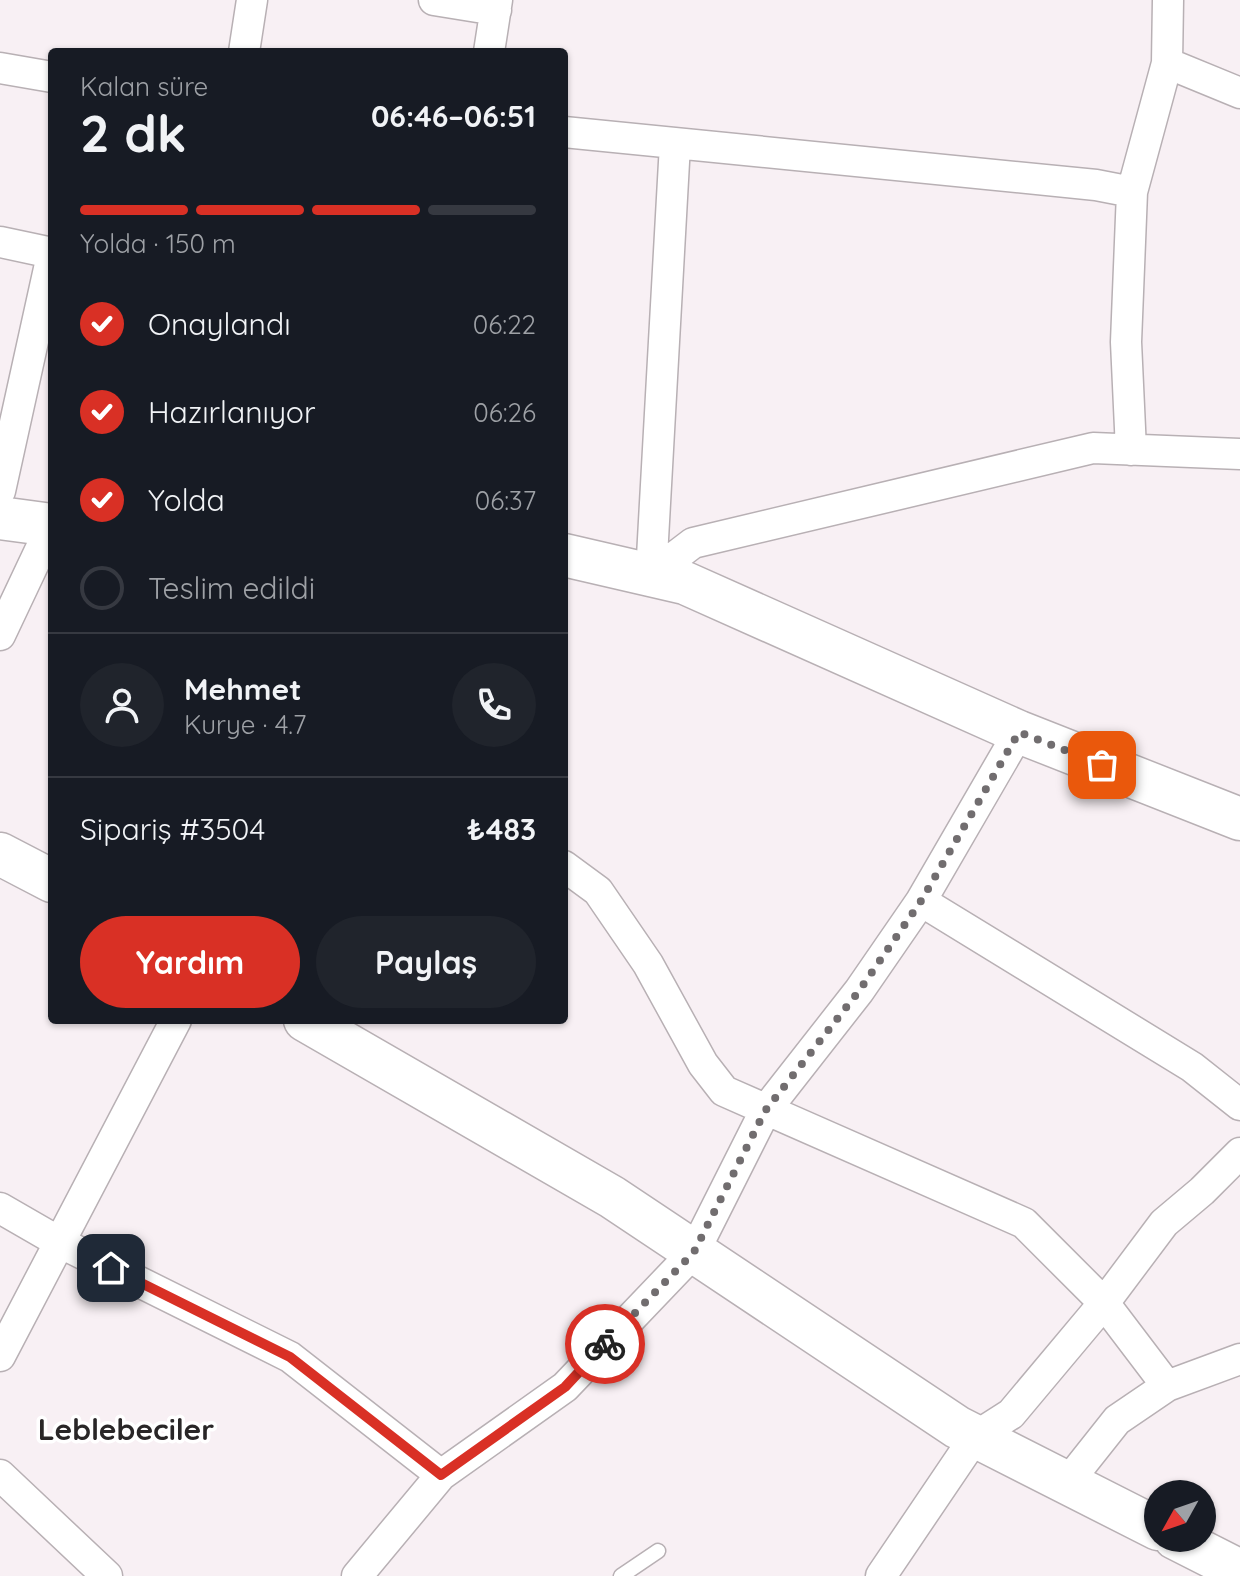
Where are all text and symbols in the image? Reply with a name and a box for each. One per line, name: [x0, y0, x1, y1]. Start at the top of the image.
text: Kalan süre: [80, 70, 208, 103]
text: 06:46–06:51: [371, 97, 536, 135]
text: 2 dk: [80, 100, 186, 165]
text: Yolda · 150 m: [80, 227, 236, 260]
icon: check: [80, 302, 124, 346]
text: Onaylandı: [148, 305, 291, 343]
text: 06:22: [473, 308, 536, 341]
icon: check: [80, 390, 124, 434]
text: Hazırlanıyor: [148, 393, 316, 431]
text: 06:26: [473, 396, 536, 429]
icon: check: [80, 478, 124, 522]
text: Yolda: [148, 481, 225, 519]
text: 06:37: [475, 484, 536, 517]
text: Teslim edildi: [148, 569, 315, 607]
button: person: [80, 663, 164, 747]
button: phone: [452, 663, 536, 747]
text: Mehmet: [184, 670, 301, 708]
text: Kurye · 4.7: [184, 708, 306, 741]
pin: [1068, 731, 1136, 799]
icon: bag: [1080, 743, 1124, 787]
text: Sipariş #3504: [80, 810, 265, 848]
text: ₺483: [467, 810, 536, 848]
button: Yardım: [80, 916, 300, 1008]
button: Paylaş: [316, 916, 536, 1008]
pin: [77, 1234, 145, 1302]
icon: home: [89, 1246, 133, 1290]
courier: [565, 1304, 645, 1384]
icon: bike: [583, 1322, 627, 1366]
district label: Leblebeciler: [38, 1410, 214, 1448]
north arrow: [1144, 1480, 1216, 1552]
map controls: [1144, 1480, 1216, 1552]

